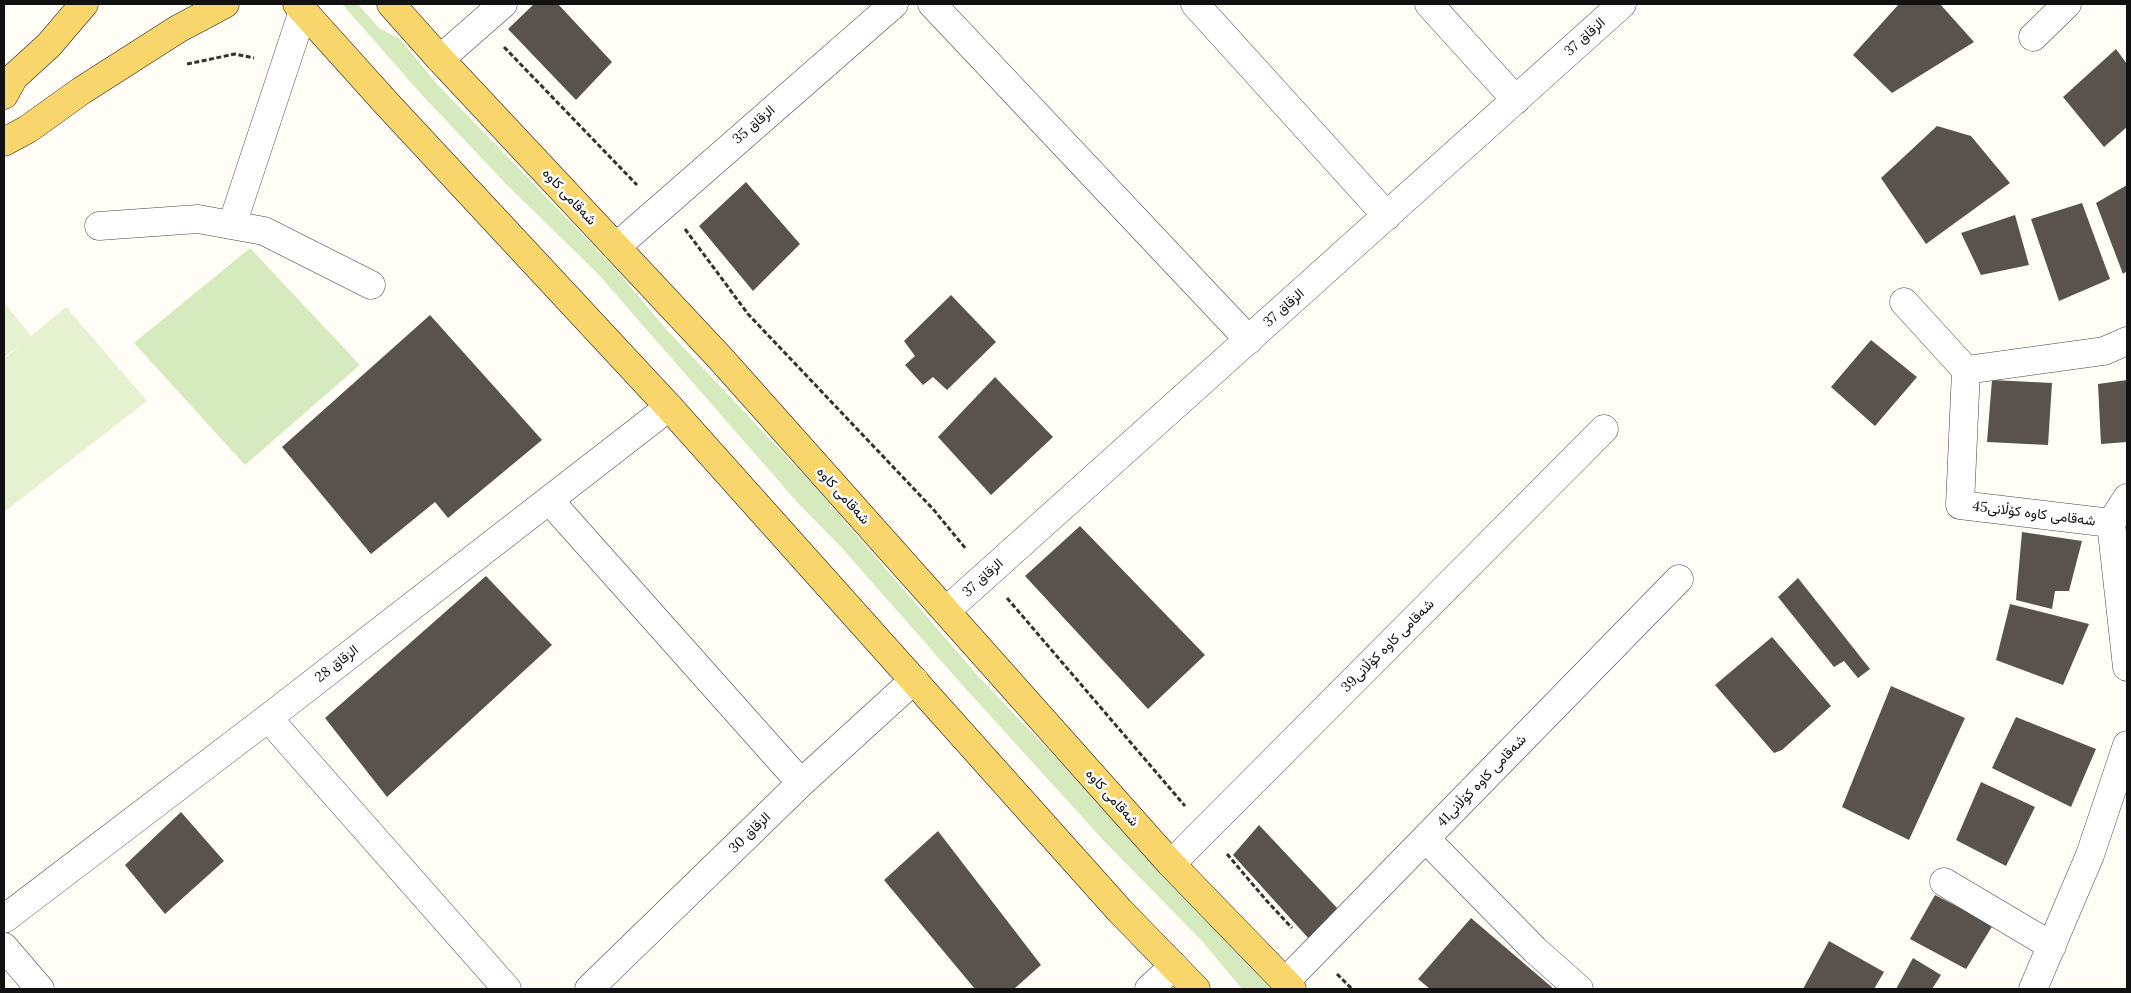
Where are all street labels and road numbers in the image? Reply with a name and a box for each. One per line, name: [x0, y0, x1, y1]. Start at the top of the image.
street label: الزقاق 37: [1561, 14, 1609, 60]
street label: الزقاق 35: [729, 102, 779, 148]
street label: شەقامی کاوە: [538, 165, 600, 229]
street label: الزقاق 37: [1260, 285, 1308, 331]
street label: شەقامی کاوە: [813, 464, 873, 528]
street label: شەقامی کاوە کۆڵانی45: [1972, 498, 2096, 530]
street label: الزقاق 37: [959, 555, 1007, 601]
street label: شەقامی کاوە کۆڵانی39: [1338, 596, 1438, 696]
street label: الزقاق 28: [312, 642, 362, 686]
street label: شەقامی کاوە کۆڵانی41: [1434, 732, 1530, 830]
street label: شەقامی کاوە: [1082, 766, 1142, 830]
street label: الزقاق 30: [726, 809, 774, 857]

